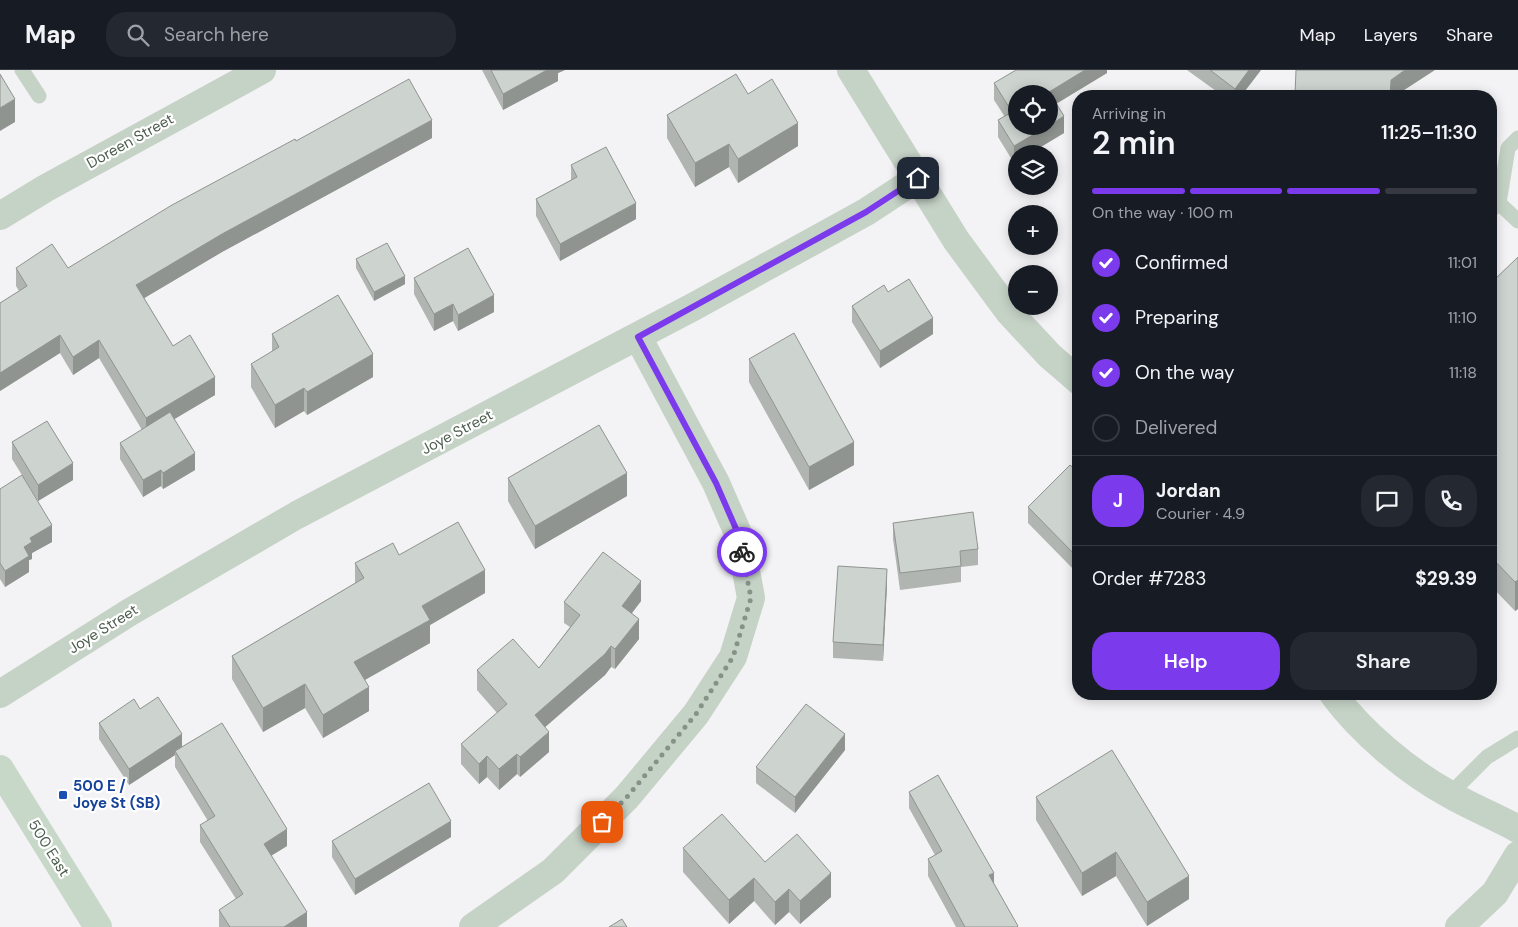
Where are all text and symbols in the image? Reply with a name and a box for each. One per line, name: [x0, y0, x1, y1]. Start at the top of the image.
search box: [106, 12, 456, 57]
text: Map: [25, 19, 76, 50]
icon: search: [124, 21, 152, 49]
text: Search here: [164, 22, 269, 47]
text: Map: [1300, 23, 1336, 47]
text: Layers: [1364, 23, 1418, 47]
text: Share: [1446, 23, 1493, 47]
map controls: [1008, 85, 1058, 315]
button: locate: [1008, 85, 1058, 135]
text: Arriving in: [1092, 103, 1166, 124]
street label: Doreen Street: [83, 109, 177, 173]
text: 11:25–11:30: [1381, 120, 1477, 145]
text: 2 min: [1092, 122, 1176, 164]
button: layers: [1008, 145, 1058, 195]
pin: [897, 157, 939, 199]
icon: home: [904, 164, 932, 192]
text: On the way · 100 m: [1092, 202, 1233, 223]
button: +: [1008, 205, 1058, 255]
icon: check: [1092, 249, 1120, 277]
text: Confirmed: [1135, 250, 1228, 275]
text: 11:01: [1448, 252, 1477, 273]
button: −: [1008, 265, 1058, 315]
icon: check: [1092, 304, 1120, 332]
text: Preparing: [1135, 305, 1219, 330]
text: 11:10: [1448, 307, 1477, 328]
icon: check: [1092, 359, 1120, 387]
text: On the way: [1135, 360, 1235, 385]
text: 11:18: [1449, 362, 1477, 383]
street label: Joye Street: [418, 405, 496, 459]
text: Delivered: [1135, 415, 1217, 440]
button: chat: [1361, 475, 1413, 527]
button: phone: [1425, 475, 1477, 527]
text: Jordan: [1156, 478, 1221, 503]
text: J: [1113, 488, 1123, 513]
text: Courier · 4.9: [1156, 503, 1245, 524]
courier: [717, 527, 767, 577]
icon: bike: [728, 538, 756, 566]
text: Order #7283: [1092, 566, 1207, 591]
text: $29.39: [1415, 566, 1477, 591]
street label: Joye Street: [64, 600, 142, 658]
button: Help: [1092, 632, 1280, 690]
button: Share: [1290, 632, 1477, 690]
place label: 500 E / Joye St (SB): [73, 776, 160, 813]
marker: 500 E / Joye St (SB): [57, 789, 69, 801]
pin: [581, 801, 623, 843]
icon: bag: [588, 808, 616, 836]
street label: 500 East: [24, 816, 74, 880]

